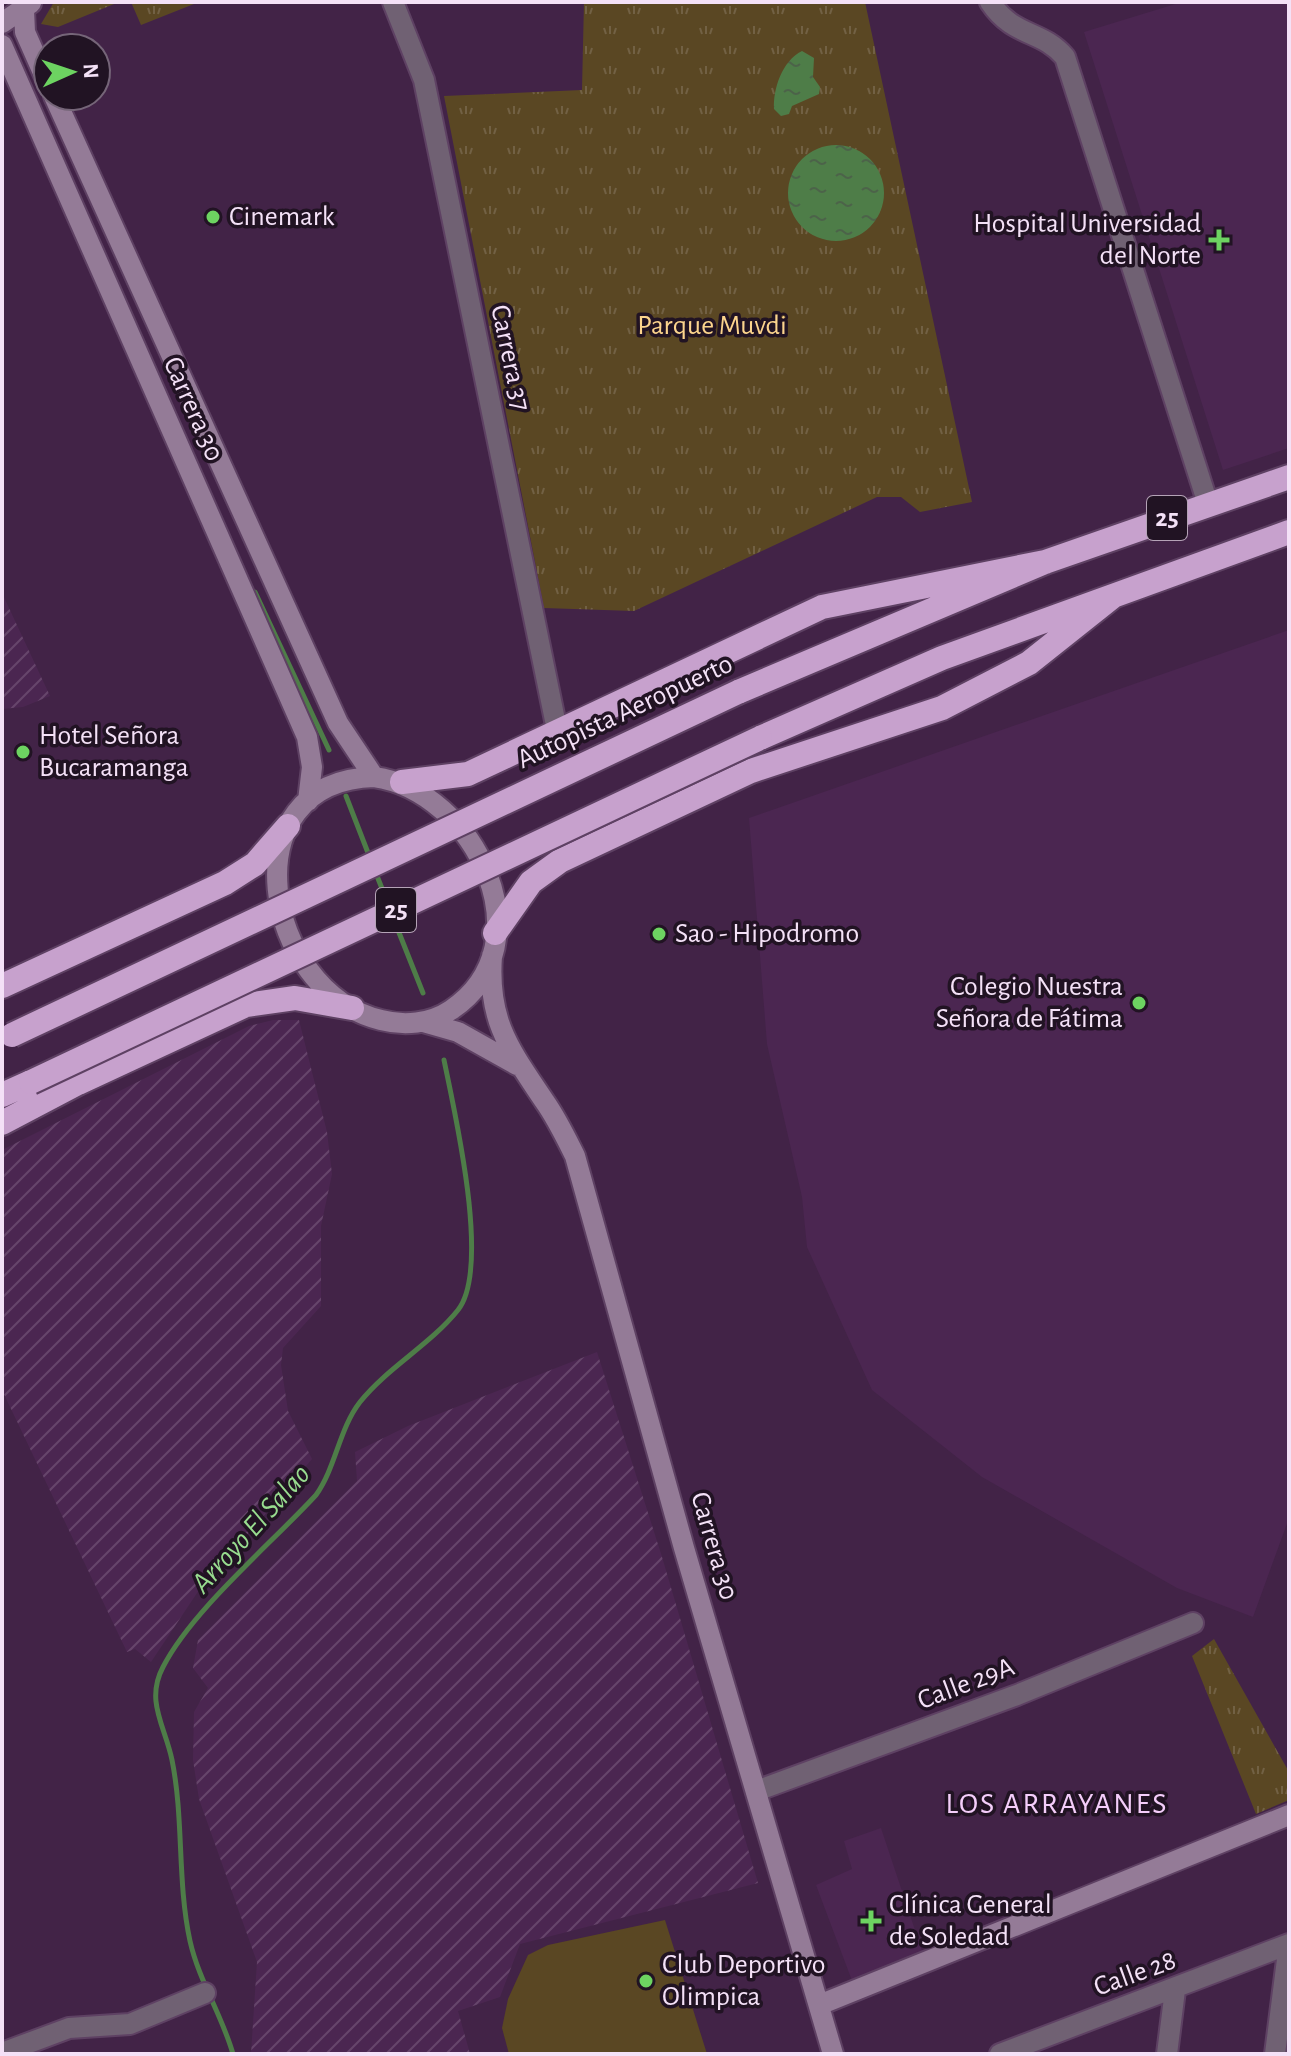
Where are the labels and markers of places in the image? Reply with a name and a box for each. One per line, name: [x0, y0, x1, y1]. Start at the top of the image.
place label: Cinemark: [229, 203, 335, 231]
marker: Cinemark: [204, 208, 222, 226]
place label: Hospital Universidad del Norte: [973, 210, 1201, 270]
marker: Hospital Universidad del Norte: [1208, 229, 1230, 251]
place label: Hotel Señora Bucaramanga: [39, 722, 189, 782]
marker: Hotel Señora Bucaramanga: [14, 743, 32, 761]
place label: Sao - Hipodromo: [675, 920, 859, 948]
marker: Sao - Hipodromo: [650, 925, 668, 943]
place label: Colegio Nuestra Señora de Fátima: [936, 973, 1123, 1033]
marker: Colegio Nuestra Señora de Fátima: [1130, 994, 1148, 1012]
place label: Clínica General de Soledad: [889, 1891, 1052, 1951]
marker: Clínica General de Soledad: [860, 1910, 882, 1932]
place label: Club Deportivo Olimpica: [662, 1951, 825, 2011]
marker: Club Deportivo Olimpica: [637, 1972, 655, 1990]

